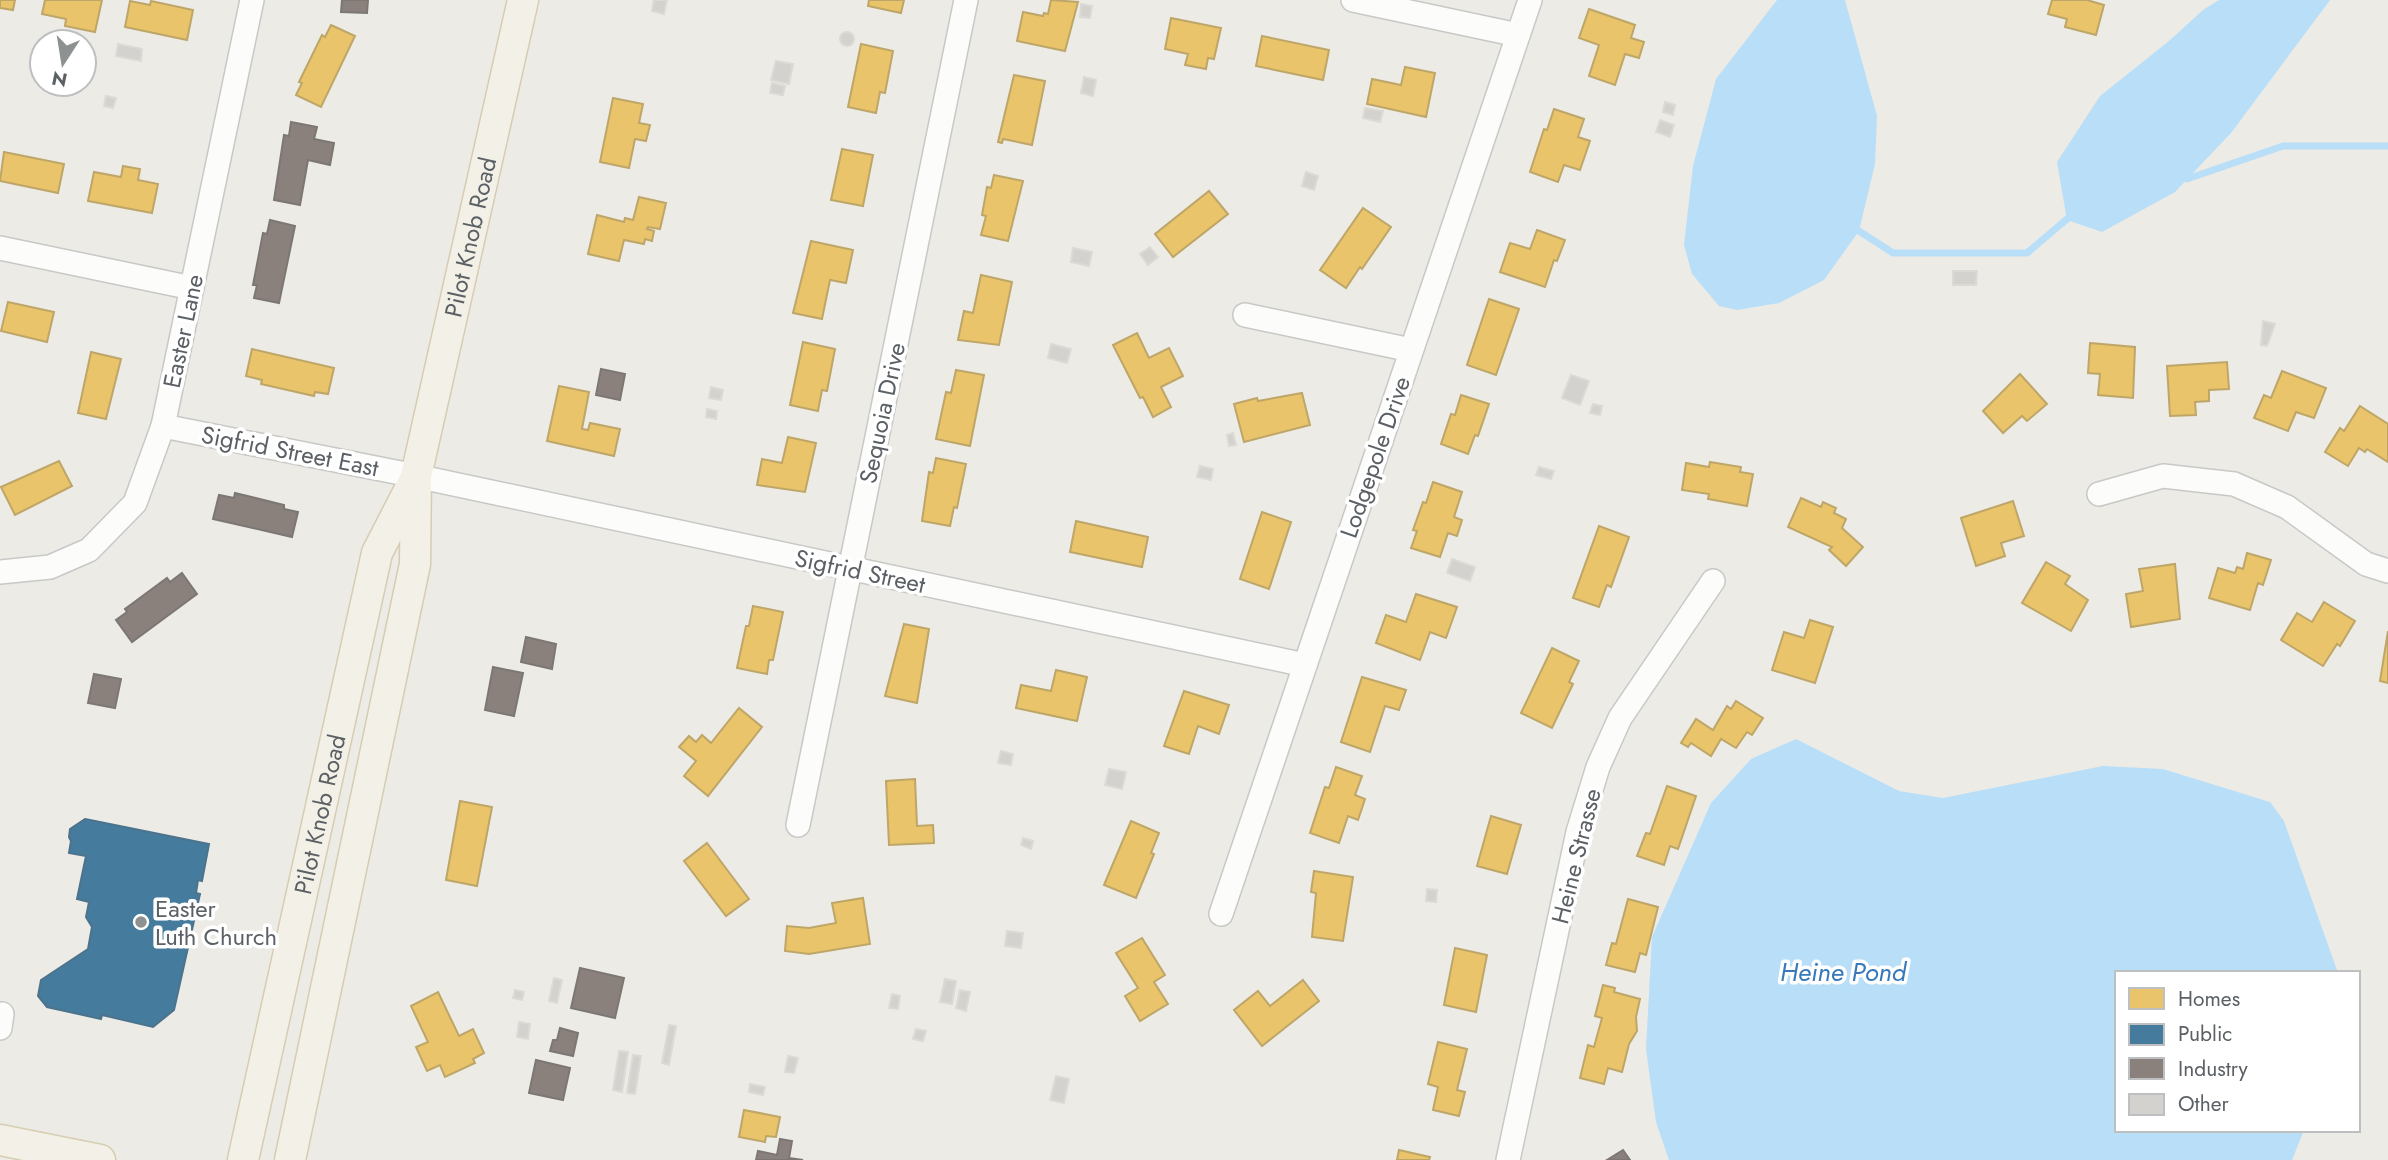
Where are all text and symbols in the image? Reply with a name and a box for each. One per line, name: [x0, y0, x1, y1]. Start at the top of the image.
north arrow: [28, 28, 98, 98]
text: N: [49, 64, 70, 94]
street label: Pilot Knob Road: [435, 154, 505, 320]
street label: Easter Lane: [154, 271, 212, 391]
street label: Sequoia Drive: [850, 339, 914, 487]
street label: Lodgepole Drive: [1331, 371, 1419, 543]
street label: Sigfrid Street East: [198, 417, 382, 485]
street label: Sigfrid Street: [792, 540, 929, 602]
street label: Pilot Knob Road: [285, 731, 354, 898]
street label: Heine Strasse: [1542, 785, 1610, 927]
place label: Easter Luth Church: [155, 891, 277, 954]
marker: Easter Luth Church: [133, 914, 149, 930]
water label: Heine Pond: [1780, 953, 1908, 991]
legend: [2115, 971, 2360, 1132]
text: Homes: [2178, 984, 2240, 1014]
text: Public: [2178, 1019, 2232, 1049]
text: Industry: [2178, 1054, 2249, 1084]
text: Other: [2178, 1089, 2229, 1119]

